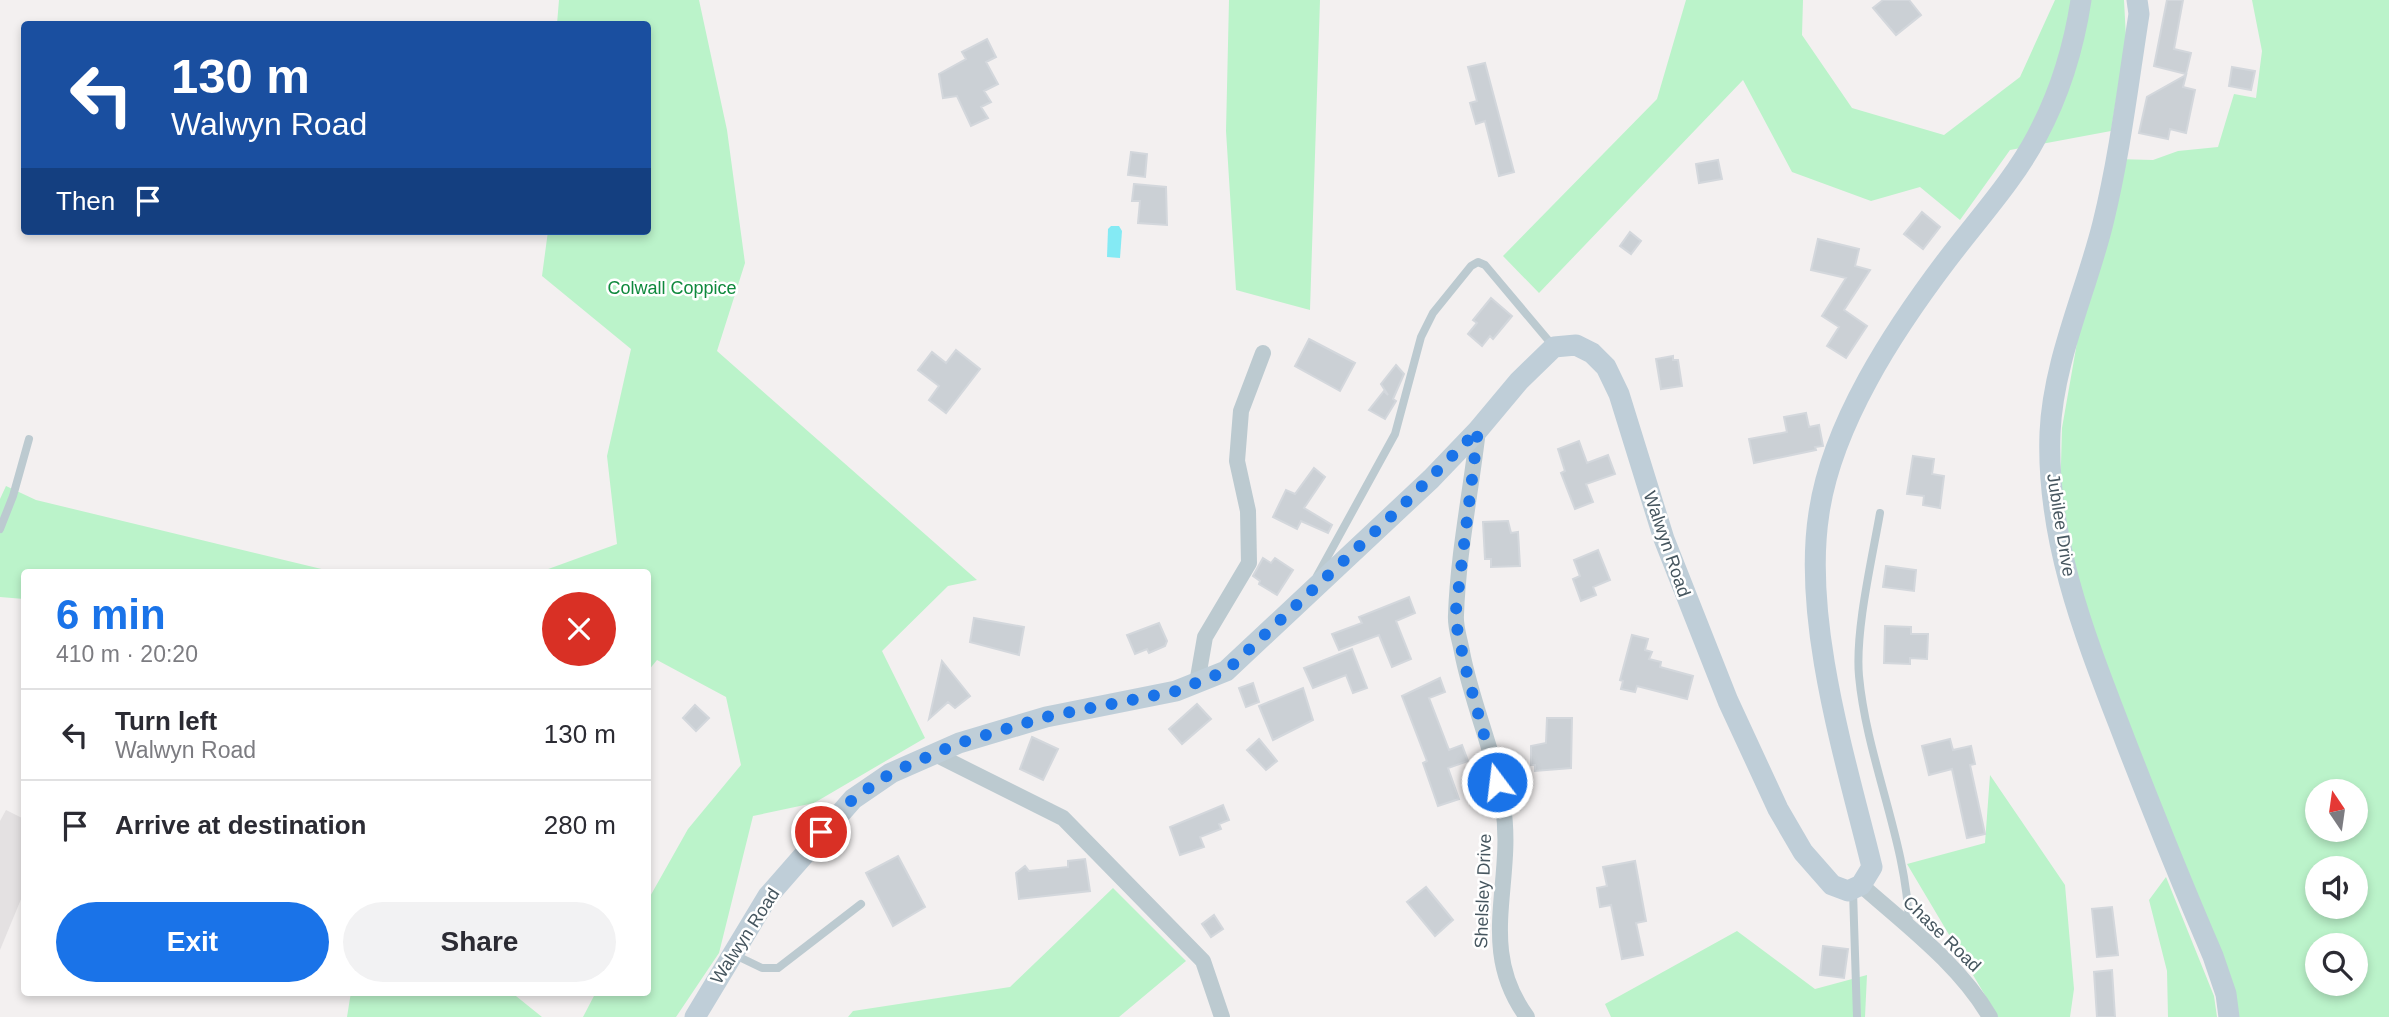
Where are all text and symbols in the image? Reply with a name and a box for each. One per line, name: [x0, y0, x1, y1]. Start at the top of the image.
icon: left: [56, 49, 147, 140]
text: 130 m: [171, 49, 310, 103]
text: Walwyn Road: [171, 106, 367, 142]
icon: arrive: [129, 182, 167, 220]
text: Then: [56, 186, 115, 216]
park label: Colwall Coppice: [607, 278, 737, 298]
street label: Jubilee Drive: [2043, 472, 2079, 578]
street label: Walwyn Road: [1640, 489, 1694, 599]
text: 6 min: [56, 591, 166, 638]
button: close: [542, 592, 616, 666]
text: 410 m · 20:20: [56, 641, 198, 667]
text: Turn left: [115, 706, 217, 736]
icon: left: [56, 716, 94, 754]
text: 130 m: [544, 719, 616, 749]
text: Walwyn Road: [115, 737, 256, 763]
position arrow: [1460, 745, 1534, 819]
north arrow: [2305, 779, 2368, 842]
map controls: [2305, 779, 2368, 996]
pin: [791, 802, 851, 862]
icon: arrive: [56, 807, 94, 845]
text: Arrive at destination: [115, 810, 366, 840]
text: 280 m: [544, 810, 616, 840]
icon: arrive: [802, 813, 840, 851]
street label: Shelsley Drive: [1471, 833, 1495, 949]
button: sound: [2305, 856, 2368, 919]
street label: Walwyn Road: [707, 884, 783, 988]
street label: Chase Road: [1899, 892, 1985, 976]
button: Exit: [56, 902, 329, 982]
button: Share: [343, 902, 616, 982]
button: search: [2305, 933, 2368, 996]

